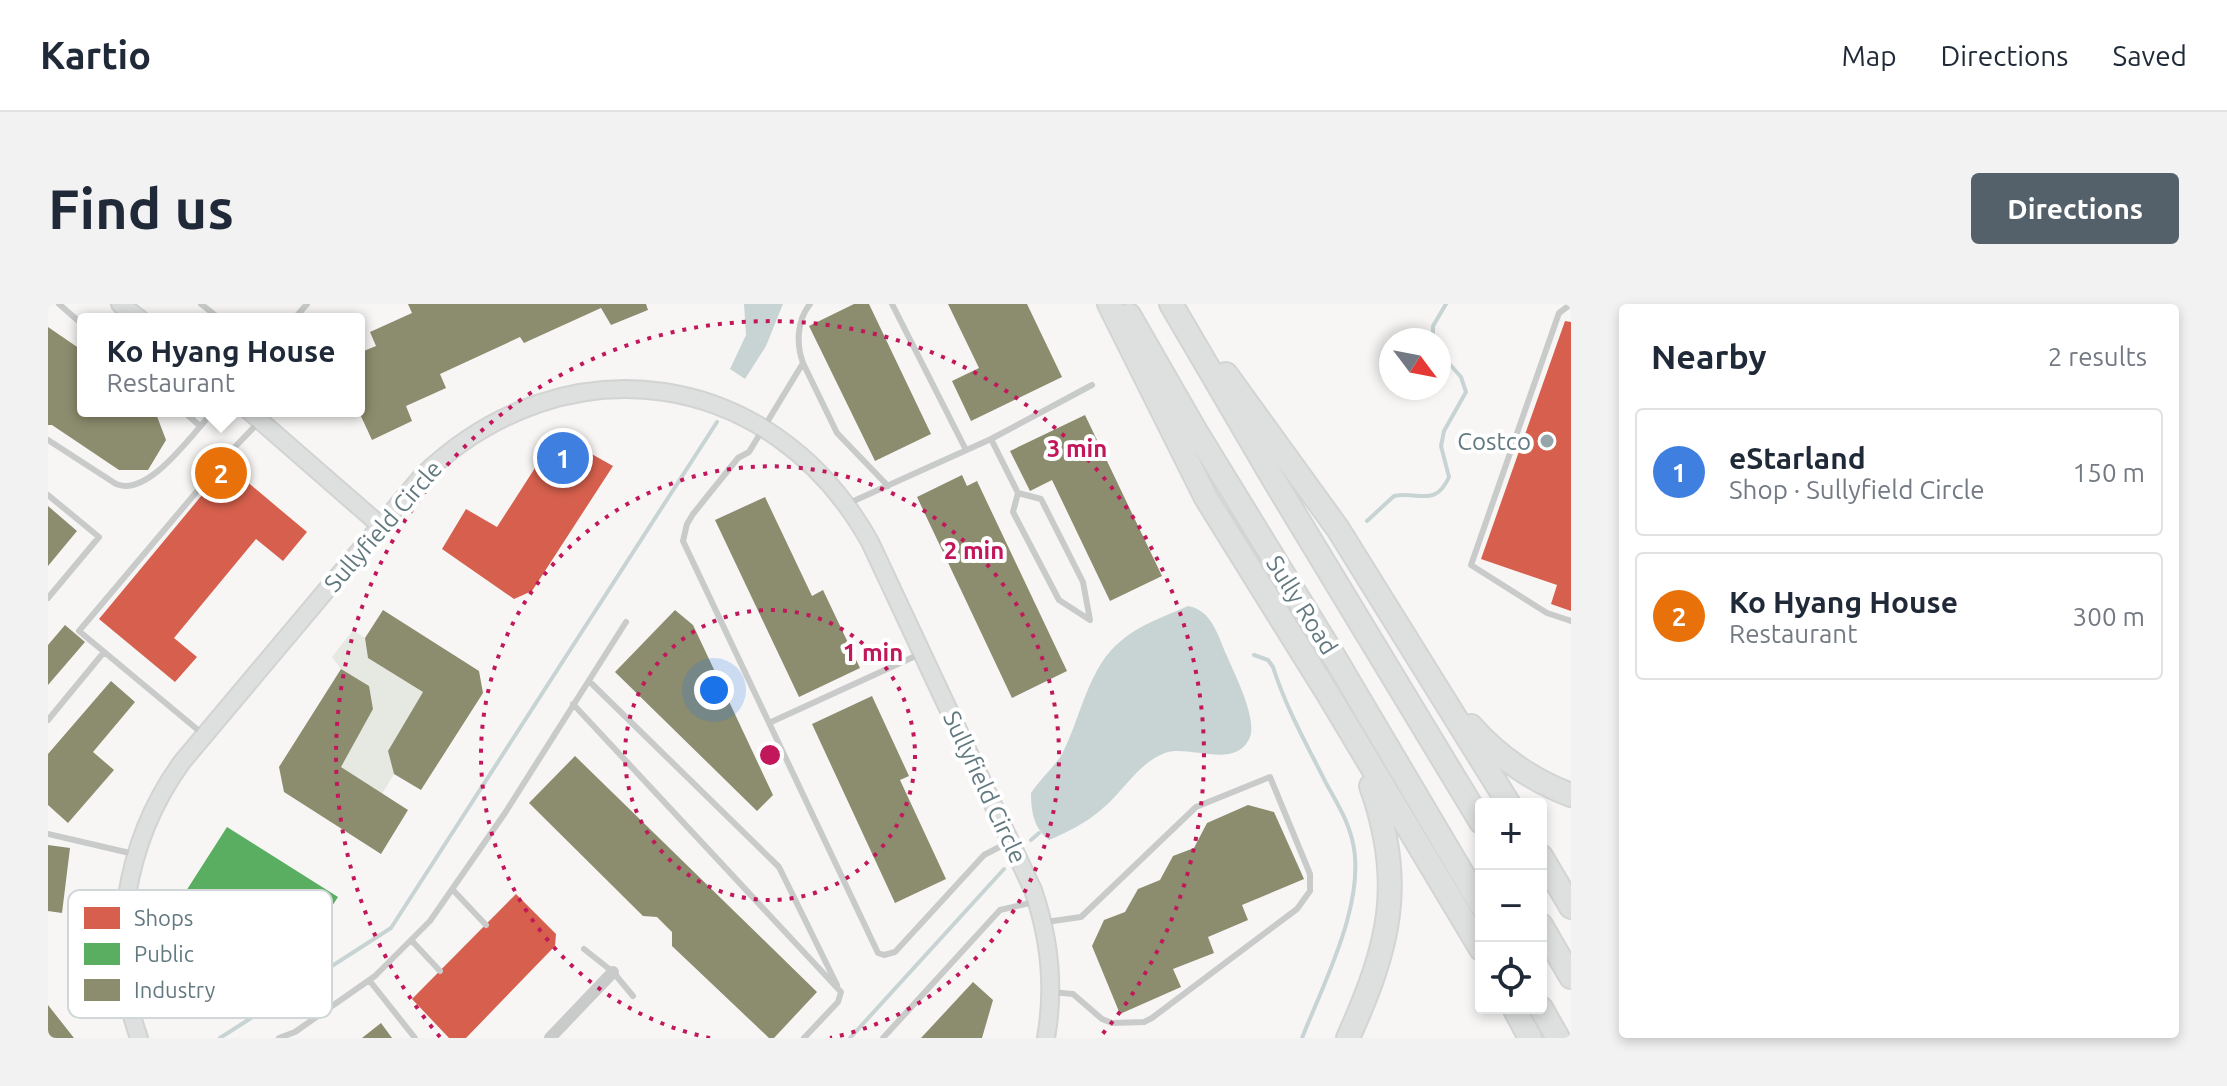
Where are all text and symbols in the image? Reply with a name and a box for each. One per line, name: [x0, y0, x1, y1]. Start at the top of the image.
text: Kartio: [40, 34, 151, 76]
text: Map: [1841, 40, 1897, 71]
text: Directions: [1941, 40, 2068, 71]
text: Saved: [2112, 40, 2187, 71]
button: Directions: [1971, 173, 2179, 244]
text: Find us: [48, 177, 234, 240]
popup: [77, 313, 365, 417]
north arrow: [1379, 328, 1451, 400]
text: Ko Hyang House: [107, 334, 336, 368]
text: Nearby: [1651, 337, 1766, 375]
text: 2 results: [2048, 342, 2147, 371]
text: Restaurant: [107, 368, 235, 397]
pin: 1: [537, 428, 589, 488]
place label: Costco: [1457, 428, 1531, 455]
marker: Costco: [1538, 432, 1556, 450]
text: 3 min: [1047, 435, 1107, 462]
text: eStarland: [1729, 441, 1866, 475]
pin: 2: [195, 443, 247, 503]
street label: Sullyfield Circle: [319, 455, 447, 597]
text: 1: [1672, 458, 1686, 487]
text: 150 m: [2073, 458, 2145, 487]
text: Shop · Sullyfield Circle: [1729, 475, 1985, 504]
text: 2 min: [944, 537, 1004, 564]
street label: Sully Road: [1261, 551, 1343, 659]
text: Ko Hyang House: [1729, 585, 1958, 619]
text: 2: [1672, 602, 1686, 631]
text: 300 m: [2073, 602, 2145, 631]
text: Restaurant: [1729, 619, 1857, 648]
text: 1 min: [843, 639, 903, 666]
your location: [694, 670, 734, 710]
street label: Sullyfield Circle: [938, 707, 1032, 867]
centre of rings: [756, 741, 784, 769]
map controls: [1475, 798, 1547, 1014]
button: +: [1475, 798, 1547, 870]
button: −: [1475, 870, 1547, 942]
legend: [68, 890, 332, 1018]
text: Shops: [134, 905, 193, 930]
text: Public: [134, 941, 194, 966]
button: locate: [1475, 942, 1547, 1014]
text: Industry: [134, 977, 216, 1002]

